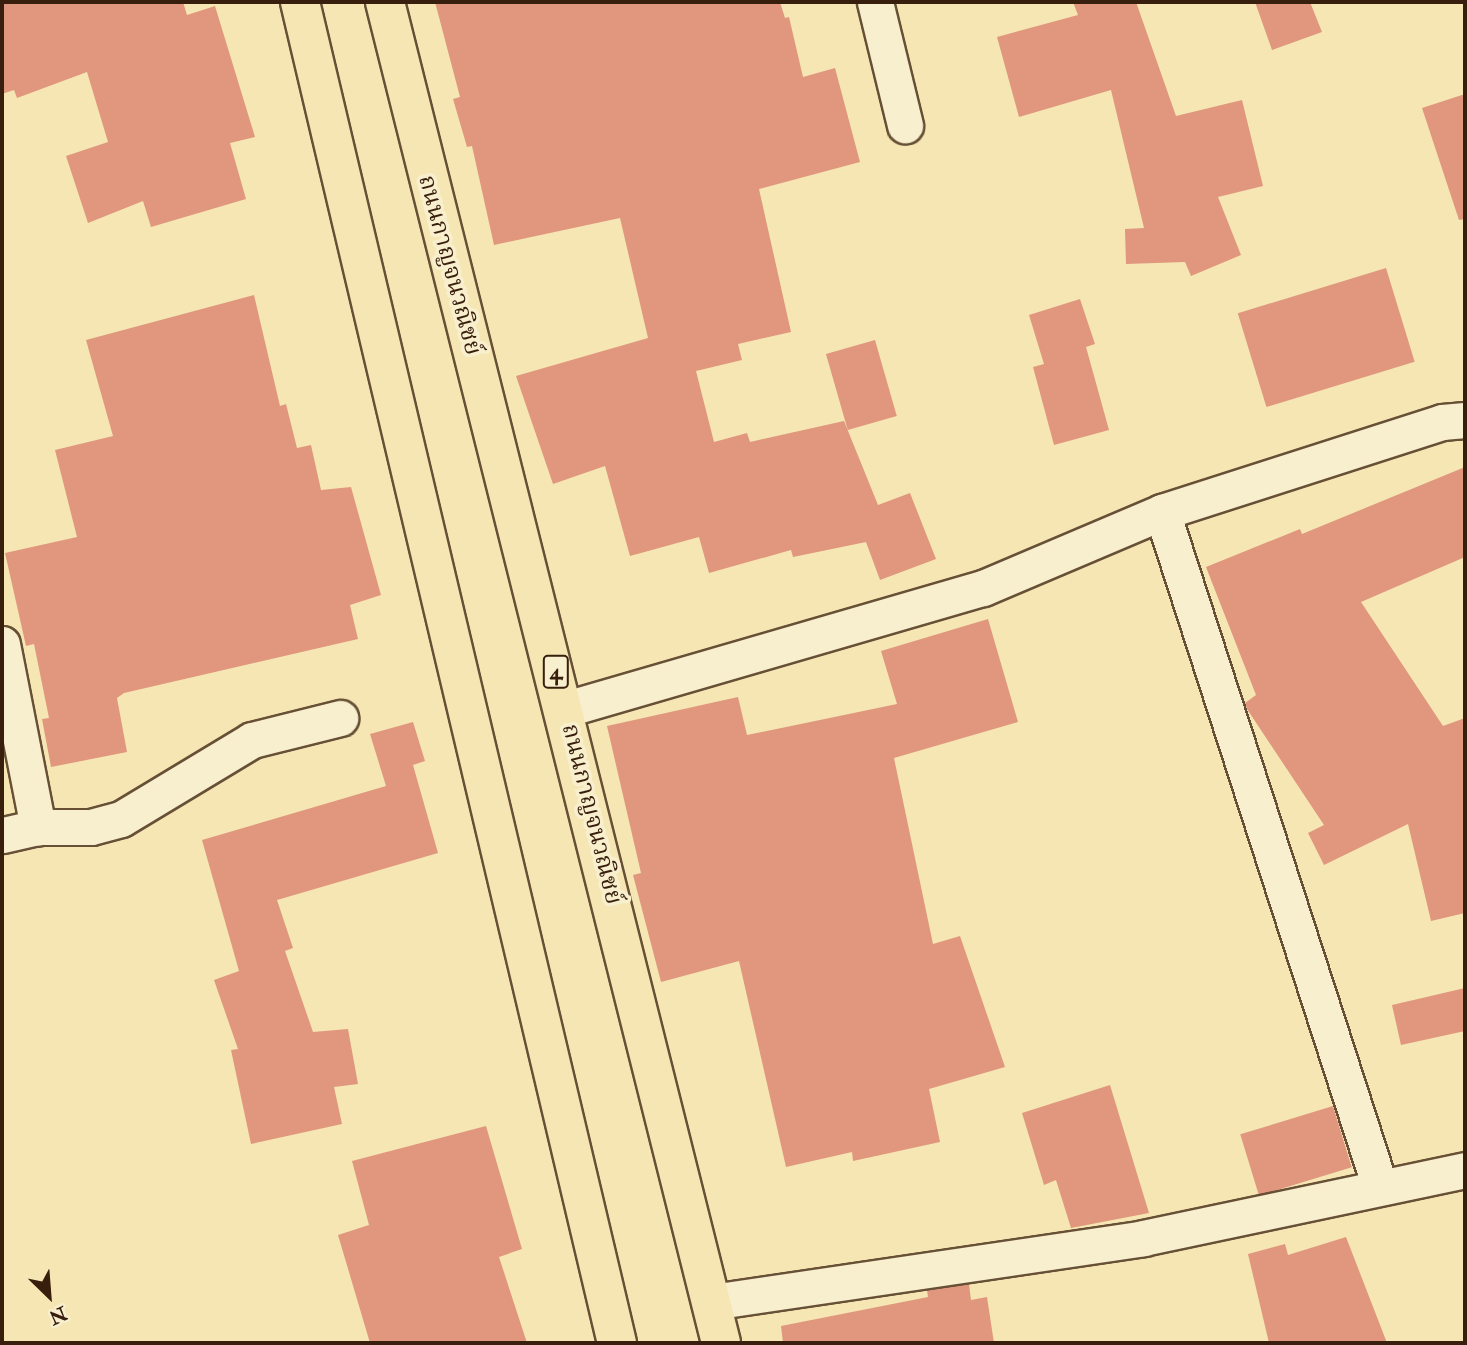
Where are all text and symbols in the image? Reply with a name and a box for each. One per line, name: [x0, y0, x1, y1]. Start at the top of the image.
street label: ถนนกาญจนวณิชย์: [412, 172, 488, 358]
road number: 4: [542, 652, 570, 692]
street label: ถนนกาญจนวณิชย์: [556, 721, 628, 907]
north arrow: [14, 1261, 84, 1331]
text: N: [45, 1301, 71, 1330]

